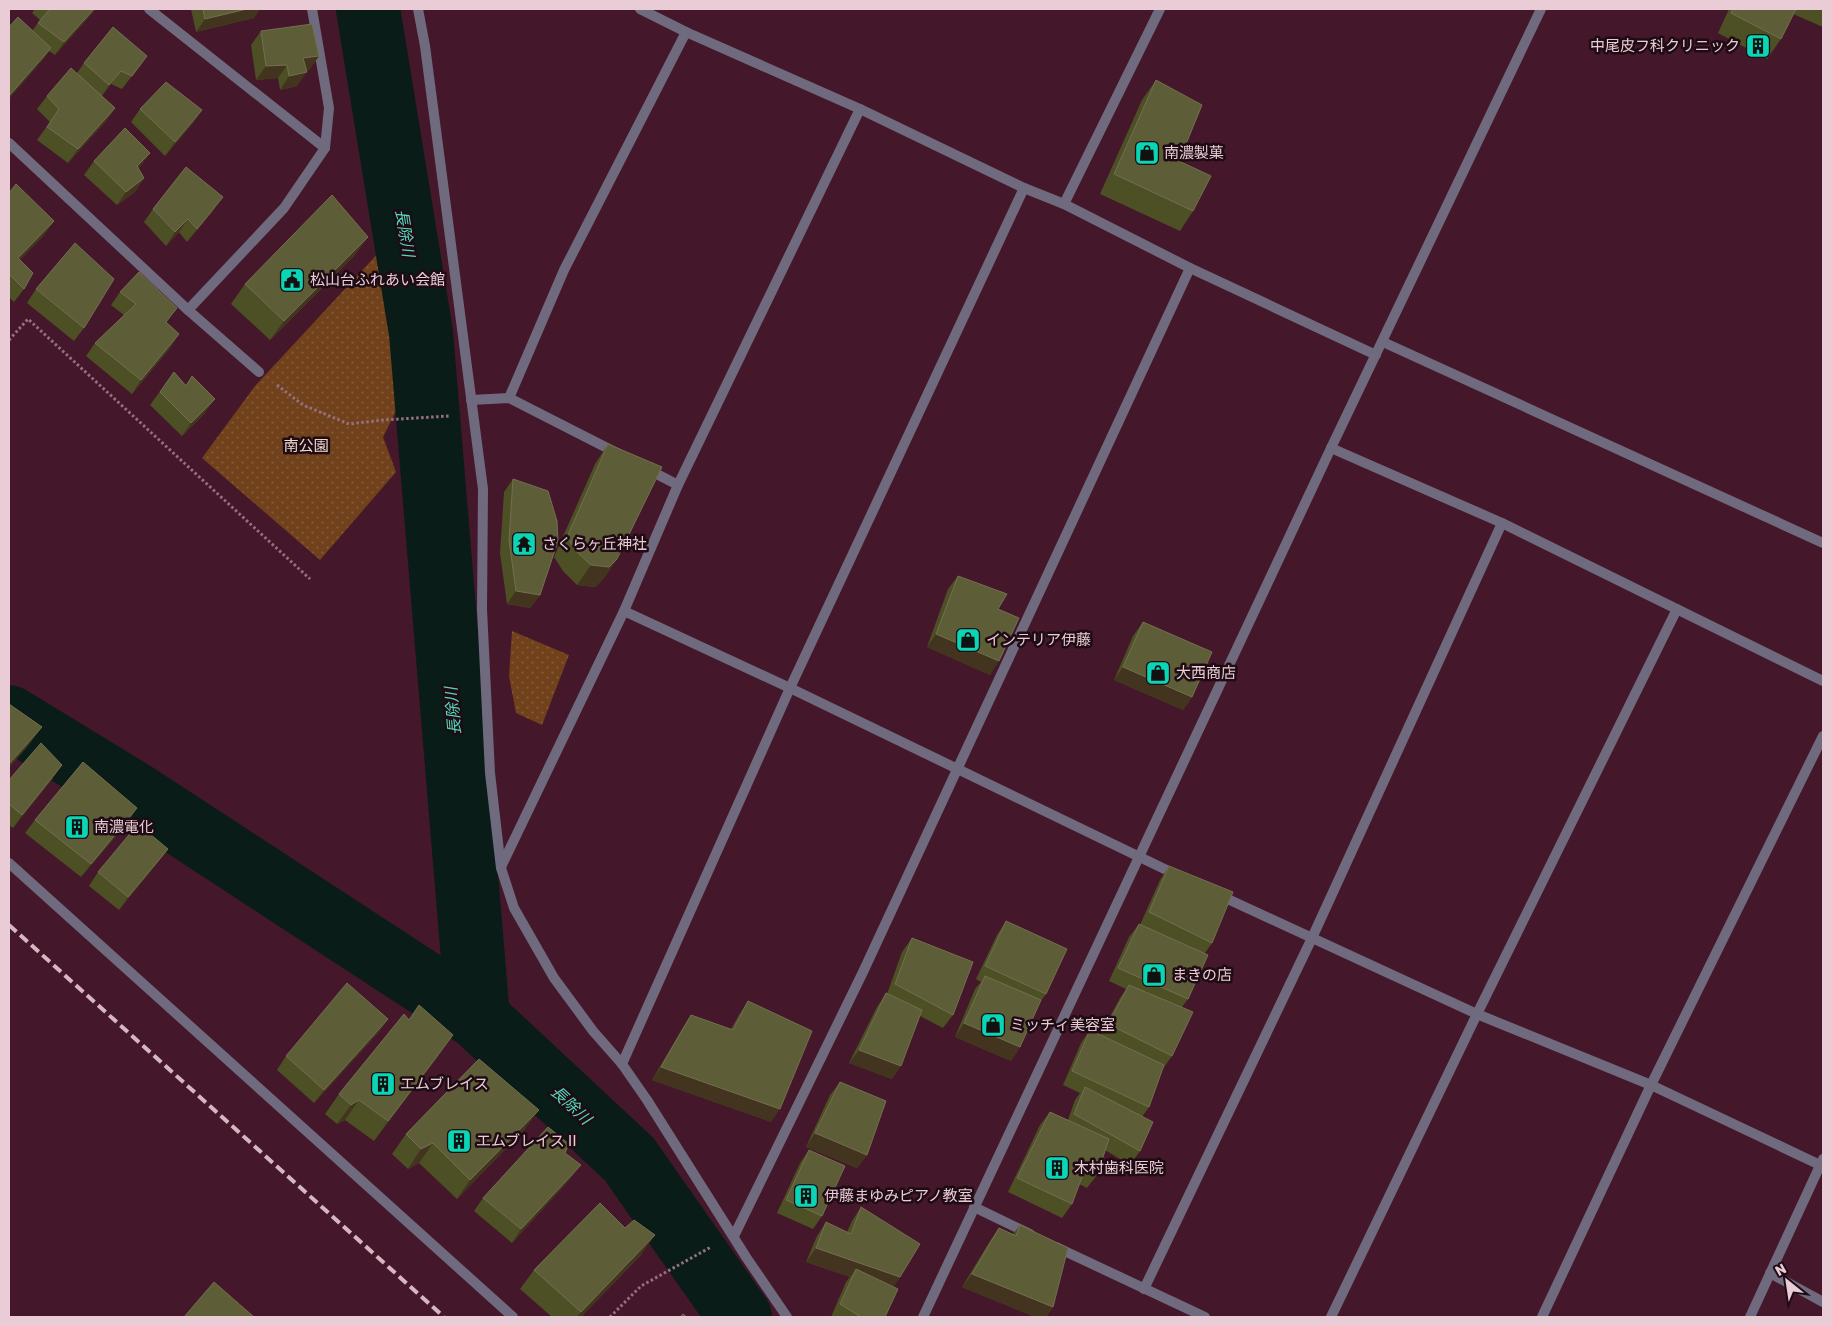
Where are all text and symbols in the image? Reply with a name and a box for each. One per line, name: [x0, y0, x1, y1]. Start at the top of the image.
building icon: 中尾皮フ科クリニック: [1745, 33, 1771, 59]
place label: 中尾皮フ科クリニック: [1590, 37, 1740, 55]
shop icon: 南濃製菓: [1134, 140, 1160, 166]
place label: 南濃製菓: [1164, 144, 1224, 162]
water label: 長除川: [392, 208, 418, 260]
public building icon: 松山台ふれあい会館: [279, 267, 305, 293]
place label: 松山台ふれあい会館: [310, 271, 445, 289]
park label: 南公園: [283, 437, 329, 455]
temple icon: さくらヶ丘神社: [511, 531, 537, 557]
place label: さくらヶ丘神社: [542, 535, 647, 553]
shop icon: インテリア伊藤: [955, 627, 981, 653]
place label: インテリア伊藤: [986, 631, 1091, 649]
shop icon: 大西商店: [1145, 660, 1171, 686]
place label: 大西商店: [1176, 664, 1236, 682]
water label: 長除川: [441, 684, 465, 736]
building icon: 南濃電化: [64, 814, 90, 840]
place label: 南濃電化: [94, 818, 154, 836]
shop icon: まきの店: [1141, 962, 1167, 988]
place label: まきの店: [1172, 966, 1232, 984]
shop icon: ミッチィ美容室: [980, 1012, 1006, 1038]
place label: ミッチィ美容室: [1010, 1016, 1115, 1034]
building icon: エムブレイス: [370, 1071, 396, 1097]
place label: エムブレイス: [400, 1075, 489, 1093]
water label: 長除川: [547, 1082, 596, 1130]
building icon: エムブレイスⅡ: [446, 1128, 472, 1154]
place label: エムブレイスⅡ: [476, 1132, 580, 1150]
building icon: 木村歯科医院: [1044, 1155, 1070, 1181]
place label: 木村歯科医院: [1074, 1159, 1164, 1177]
building icon: 伊藤まゆみピアノ教室: [793, 1183, 819, 1209]
place label: 伊藤まゆみピアノ教室: [824, 1187, 973, 1205]
north arrow: [1762, 1256, 1812, 1306]
text: N: [1772, 1260, 1789, 1280]

